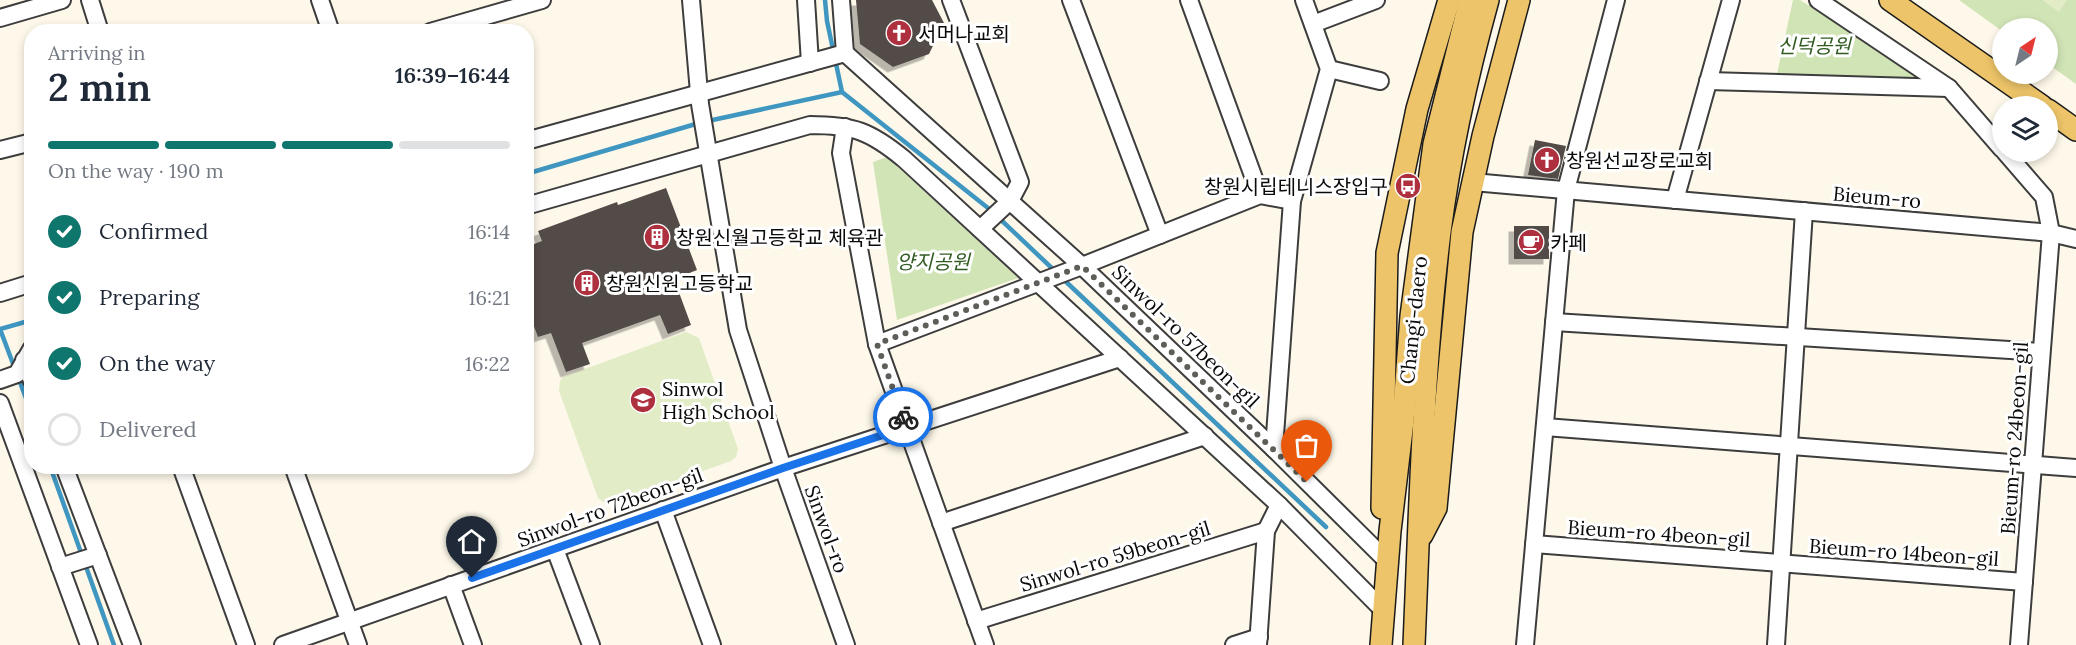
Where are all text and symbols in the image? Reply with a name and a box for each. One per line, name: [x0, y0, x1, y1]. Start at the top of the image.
church icon: 서머나교회: [884, 18, 914, 48]
north arrow: [1992, 18, 2058, 84]
map controls: [1992, 18, 2058, 162]
place label: 서머나교회: [918, 21, 1010, 46]
park label: 신덕공원: [1777, 33, 1852, 58]
text: Arriving in: [48, 40, 145, 65]
text: 16:39–16:44: [395, 61, 510, 89]
text: 2 min: [48, 62, 151, 112]
button: layers: [1992, 96, 2058, 162]
church icon: 창원선교장로교회: [1532, 145, 1562, 175]
place label: 창원선교장로교회: [1566, 148, 1713, 173]
text: On the way · 190 m: [48, 158, 224, 183]
bus stop icon: 창원시립테니스장입구: [1393, 171, 1423, 201]
place label: 창원시립테니스장입구: [1204, 174, 1388, 199]
street label: Bieum-ro: [1832, 181, 1922, 213]
icon: check: [48, 215, 81, 248]
text: Confirmed: [99, 217, 208, 245]
text: 16:14: [468, 219, 510, 244]
building icon: 창원신월고등학교 체육관: [642, 222, 672, 252]
place label: 창원신월고등학교 체육관: [676, 225, 884, 250]
cafe icon: 카페: [1516, 227, 1546, 257]
place label: 카페: [1550, 230, 1587, 255]
park label: 양지공원: [896, 249, 971, 274]
street label: Changi-daero: [1394, 255, 1432, 385]
street label: Sinwol-ro 57beon-gil: [1107, 259, 1265, 413]
building icon: 창원신원고등학교: [572, 268, 602, 298]
place label: 창원신원고등학교: [606, 271, 753, 296]
icon: check: [48, 281, 81, 314]
text: Preparing: [99, 283, 199, 311]
text: 16:21: [468, 285, 510, 310]
street label: Bieum-ro 24beon-gil: [1995, 341, 2033, 535]
icon: check: [48, 347, 81, 380]
text: On the way: [99, 349, 215, 377]
text: 16:22: [465, 351, 510, 376]
place label: Sinwol High School: [662, 376, 775, 424]
school or university icon: Sinwol High School: [628, 385, 658, 415]
courier: [873, 387, 933, 447]
icon: bike: [887, 401, 920, 434]
text: Delivered: [99, 415, 197, 443]
pin: [1281, 420, 1332, 482]
icon: bag: [1290, 429, 1323, 462]
street label: Sinwol-ro 72beon-gil: [514, 462, 706, 552]
street label: Sinwol-ro: [800, 482, 854, 576]
street label: Bieum-ro 4beon-gil: [1567, 514, 1751, 552]
street label: Sinwol-ro 59beon-gil: [1017, 515, 1213, 597]
pin: [446, 516, 497, 578]
icon: home: [455, 525, 488, 558]
street label: Bieum-ro 14beon-gil: [1808, 533, 2000, 571]

